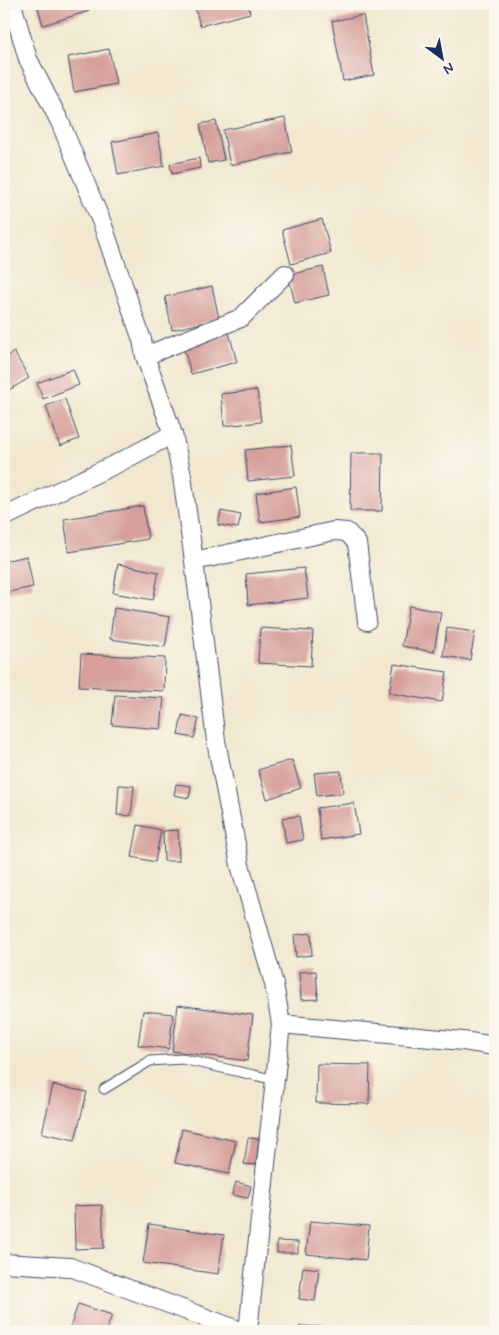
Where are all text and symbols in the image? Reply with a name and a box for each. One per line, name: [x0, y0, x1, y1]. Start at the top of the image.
north arrow: [416, 32, 466, 82]
text: N: [440, 58, 457, 78]

